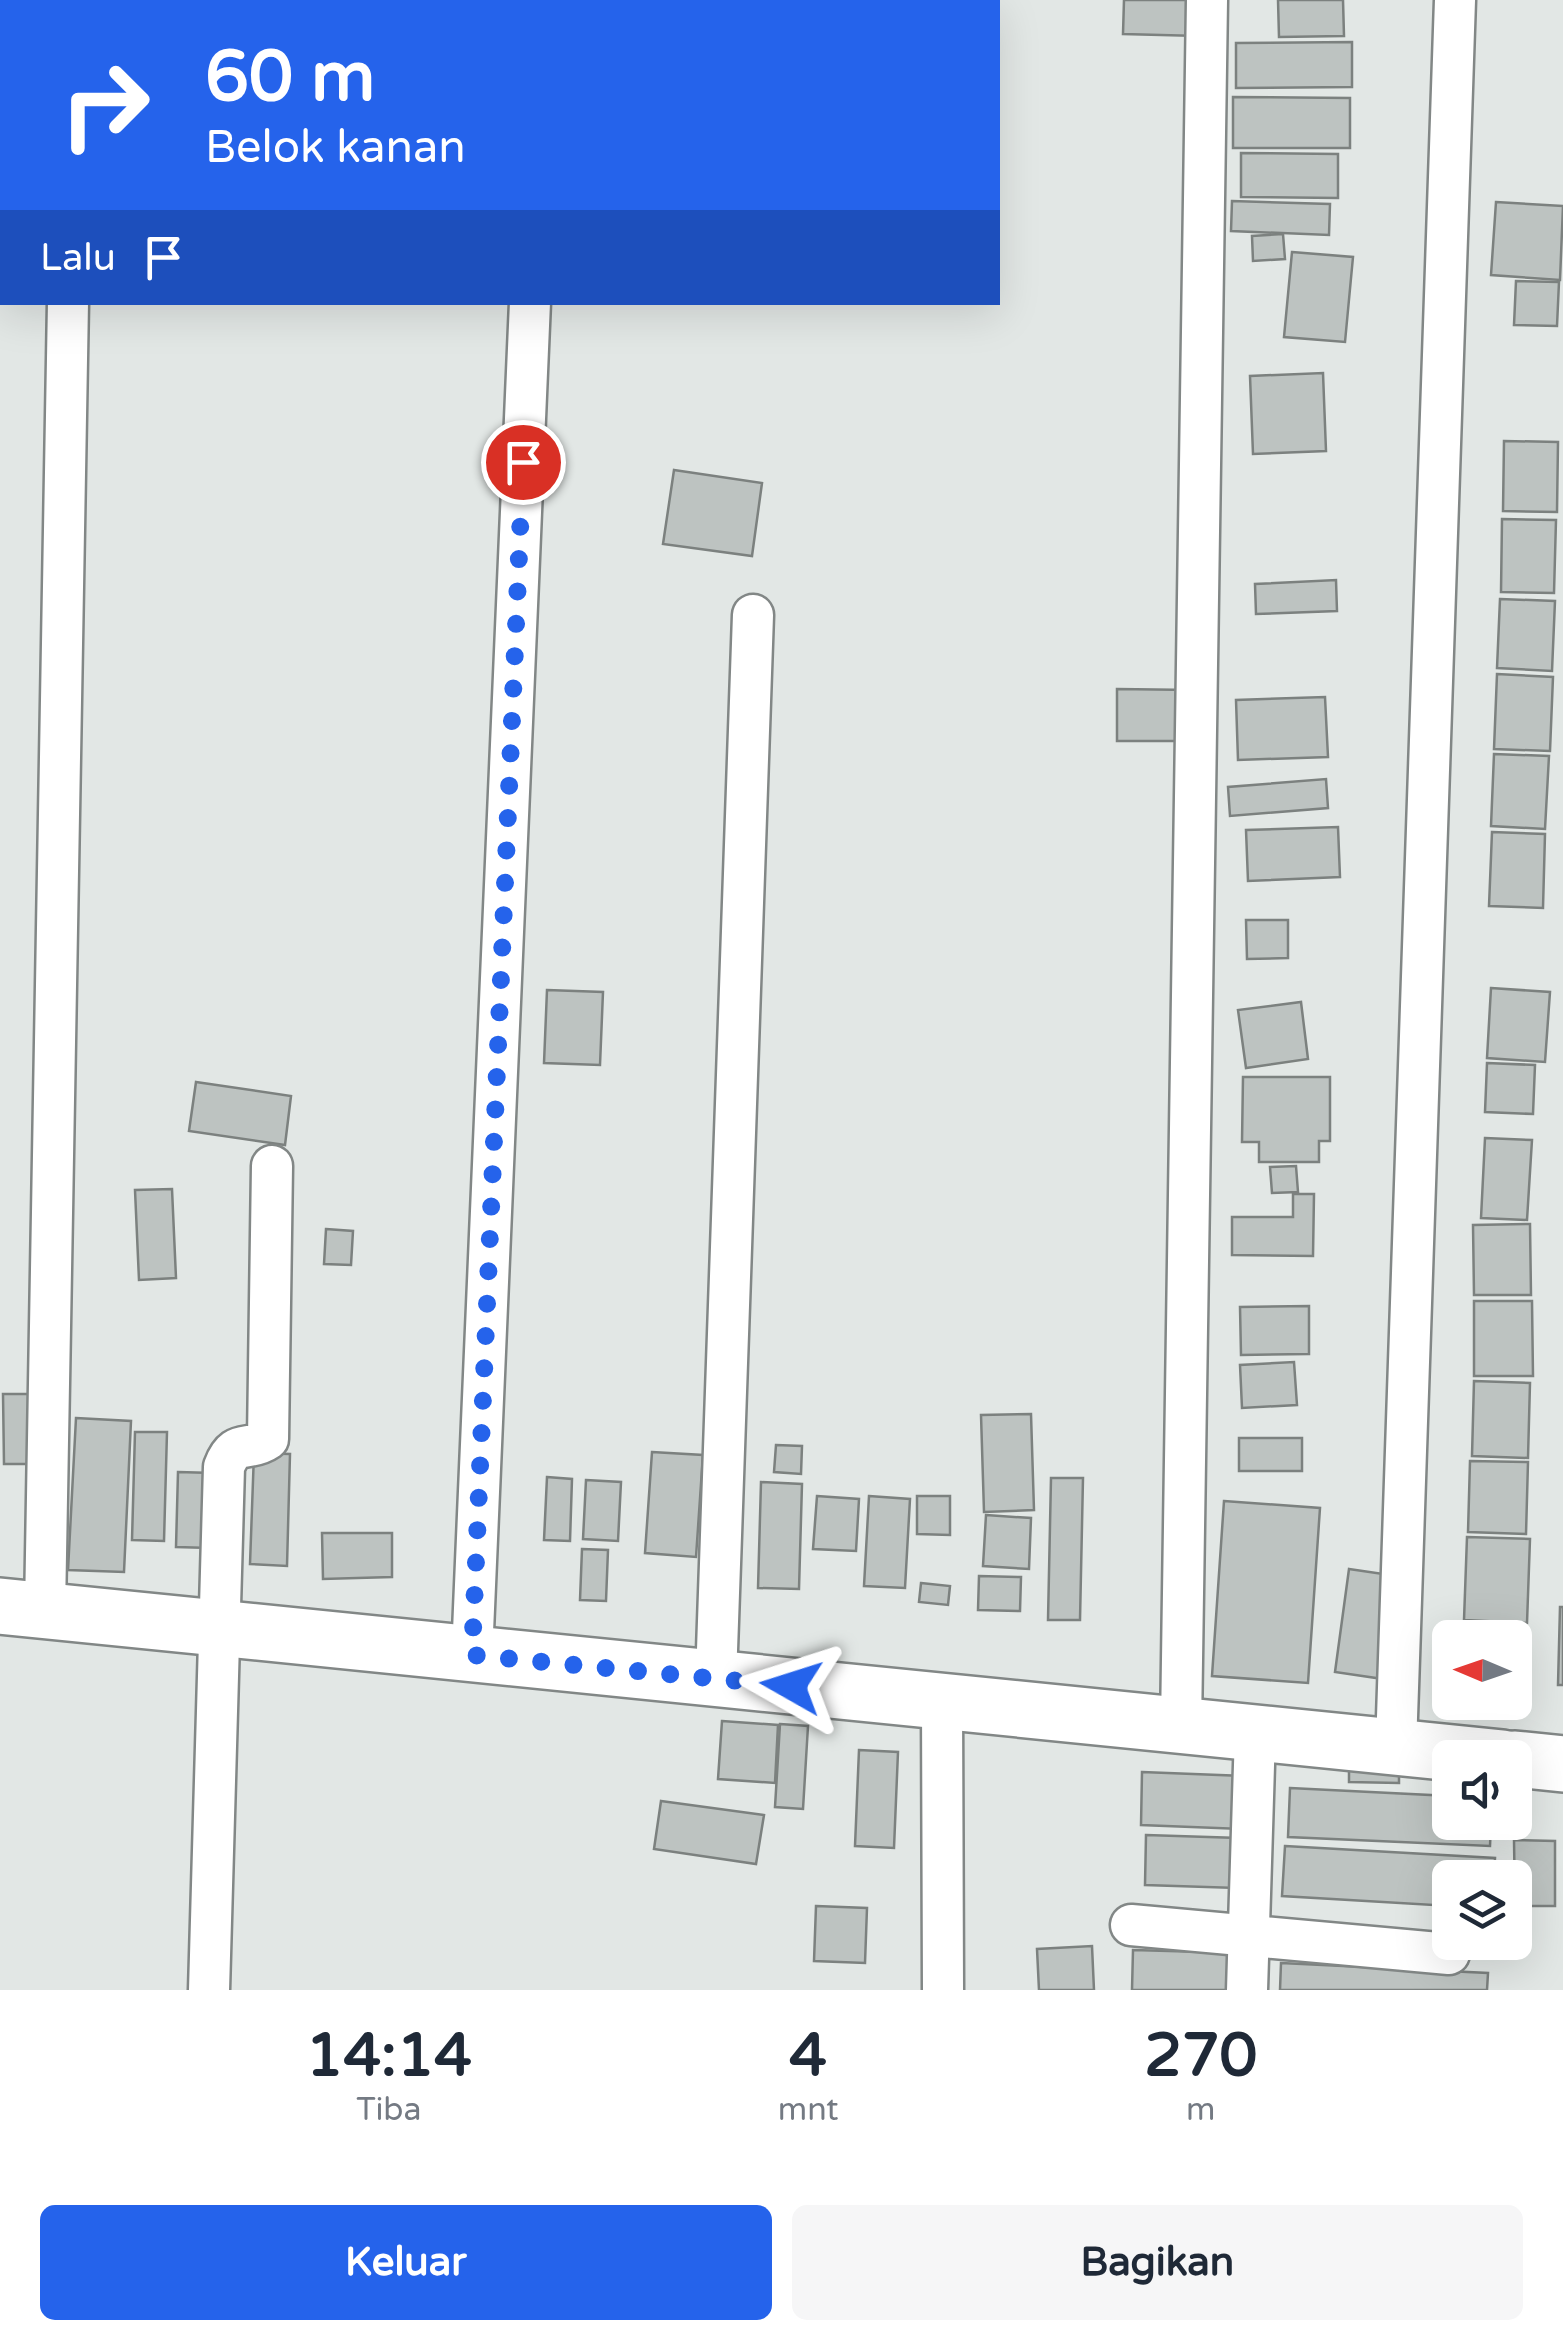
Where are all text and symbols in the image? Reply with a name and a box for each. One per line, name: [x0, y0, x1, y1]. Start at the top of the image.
text: 60 m: [205, 36, 375, 120]
icon: right: [40, 40, 170, 170]
text: Belok kanan: [205, 121, 466, 175]
icon: arrive: [136, 230, 191, 285]
text: Lalu: [40, 235, 116, 281]
pin: [481, 420, 566, 505]
icon: arrive: [496, 435, 551, 490]
north arrow: [1432, 1620, 1532, 1720]
map controls: [1432, 1620, 1532, 1960]
position arrow: [739, 1634, 843, 1738]
button: sound: [1432, 1740, 1532, 1840]
button: layers: [1432, 1860, 1532, 1960]
text: 14:14: [306, 2020, 472, 2092]
text: 4: [789, 2020, 827, 2092]
text: 270: [1144, 2020, 1257, 2092]
text: Tiba: [356, 2091, 422, 2129]
text: mnt: [778, 2091, 838, 2129]
text: m: [1186, 2091, 1215, 2129]
button: Keluar: [40, 2205, 772, 2320]
button: Bagikan: [792, 2205, 1523, 2320]

